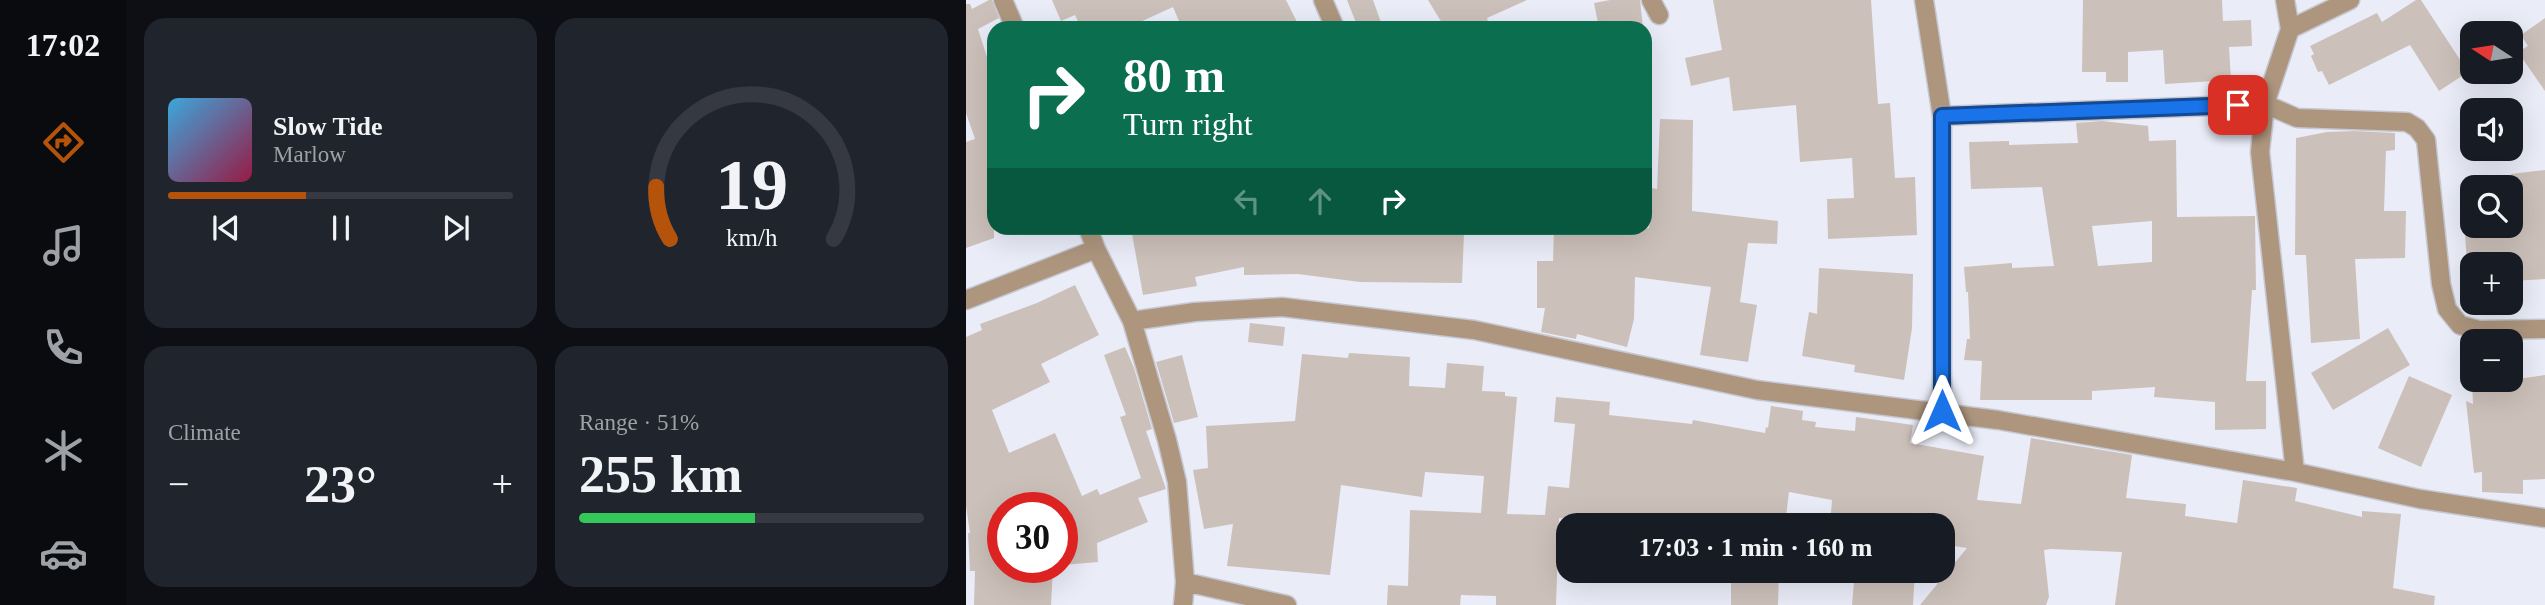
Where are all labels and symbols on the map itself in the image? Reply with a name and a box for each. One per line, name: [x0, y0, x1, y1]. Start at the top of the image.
north arrow: [2460, 21, 2524, 84]
pin: [2208, 75, 2268, 135]
position arrow: [1905, 374, 1979, 448]
speed limit sign: 30: [987, 492, 1078, 583]

